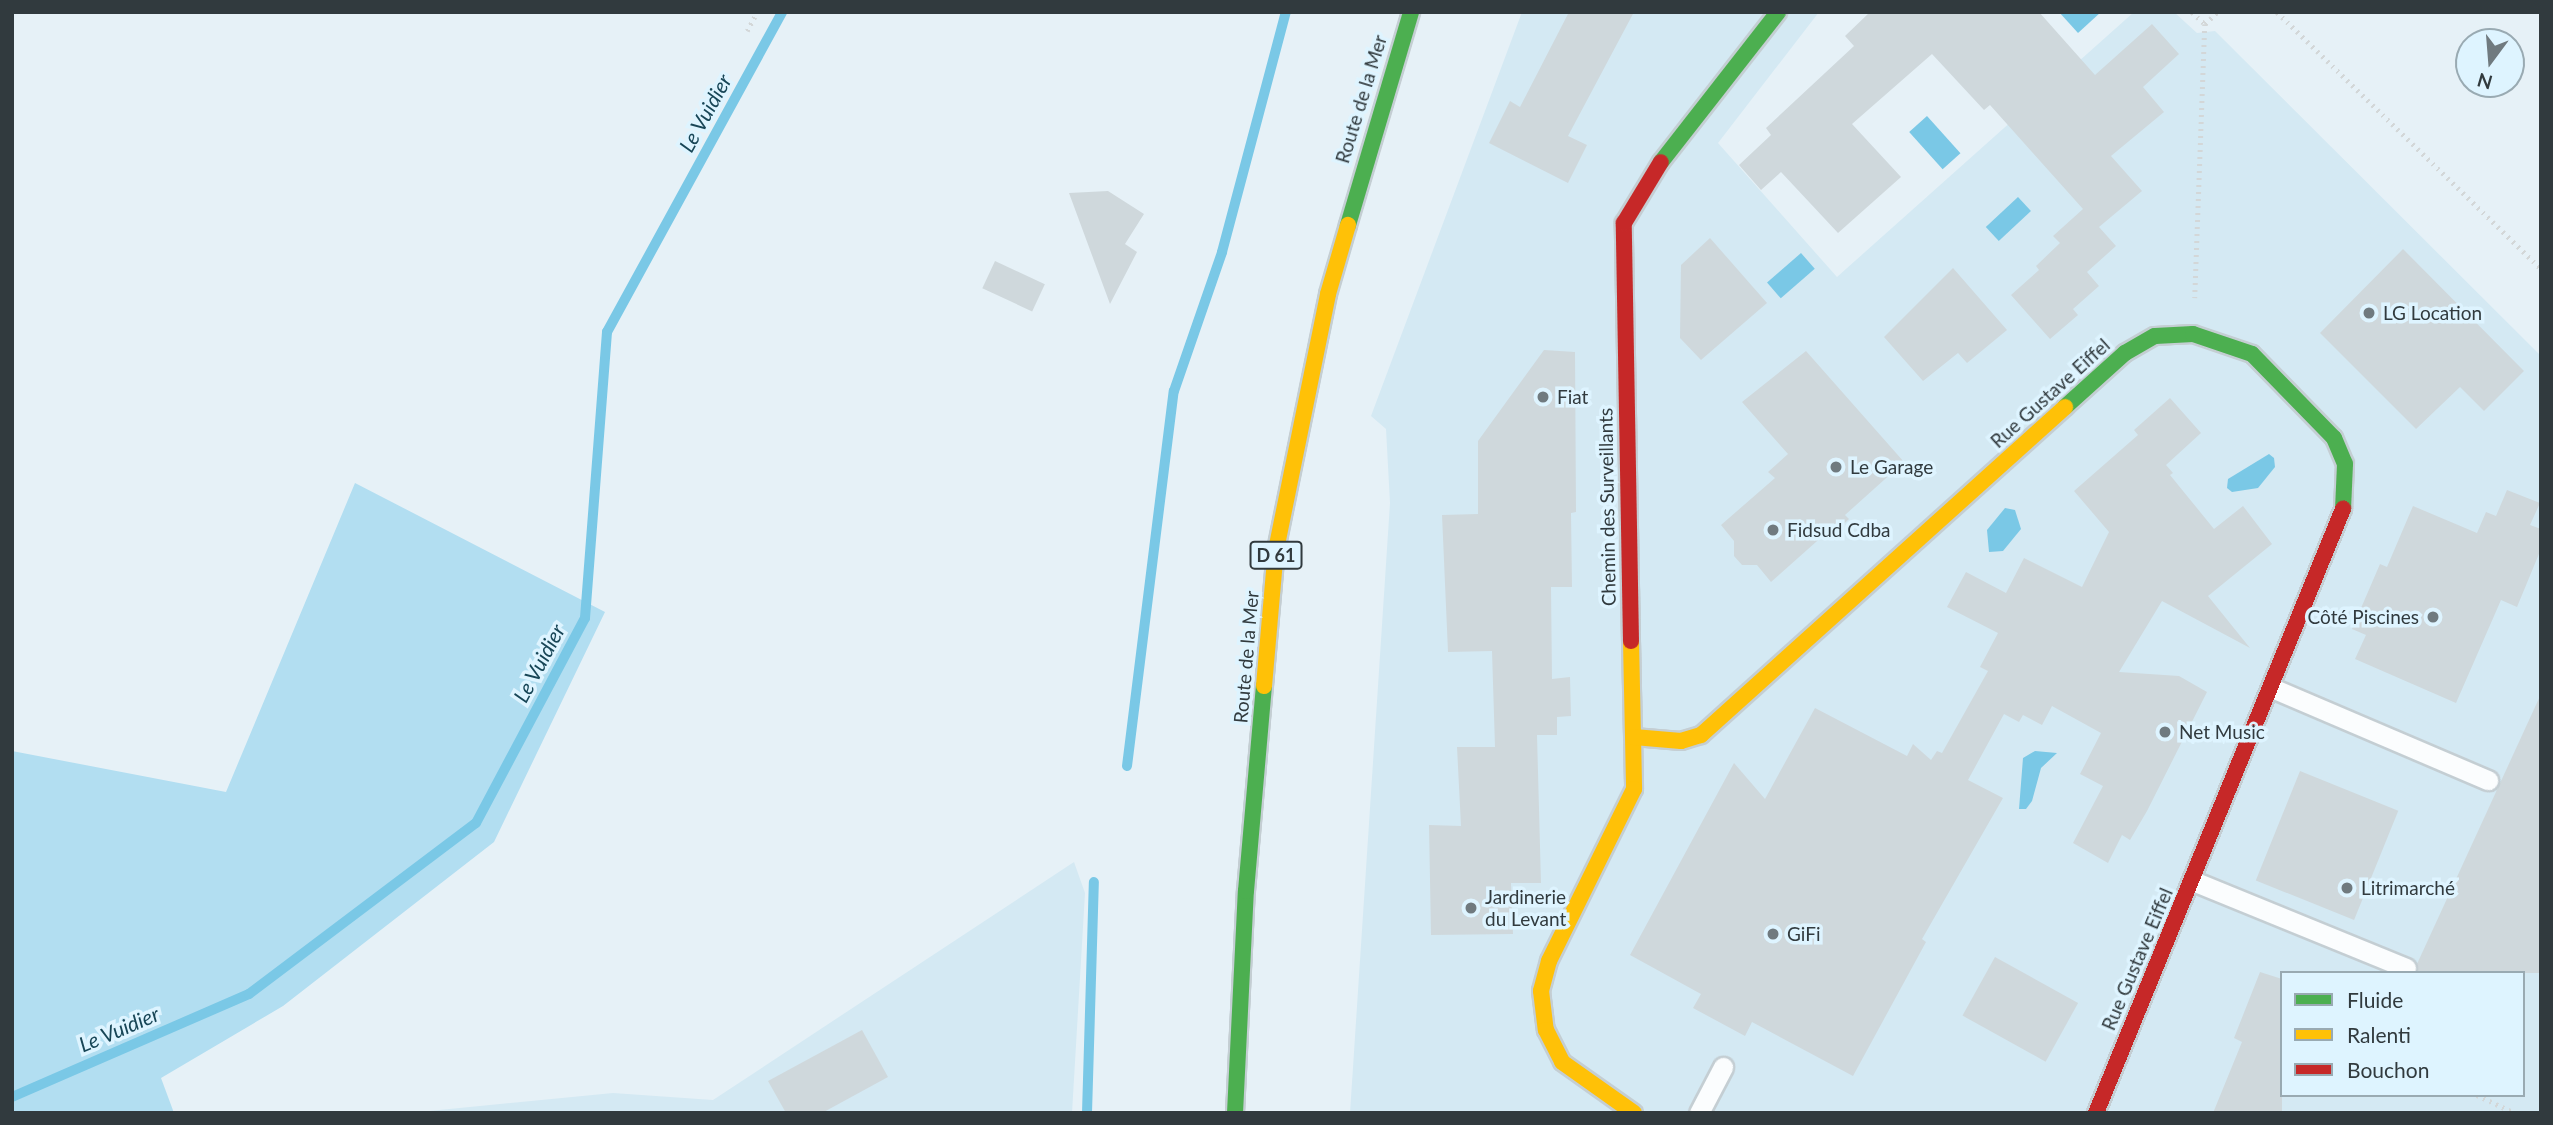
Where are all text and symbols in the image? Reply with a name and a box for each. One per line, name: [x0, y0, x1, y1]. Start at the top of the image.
north arrow: [2455, 28, 2525, 98]
street label: Route de la Mer: [1331, 32, 1391, 166]
text: N: [2474, 69, 2495, 95]
water label: Le Vuidier: [673, 70, 737, 156]
place label: LG Location: [2383, 302, 2482, 324]
marker: LG Location: [2361, 305, 2377, 321]
street label: Rue Gustave Eiffel: [1986, 334, 2114, 452]
place label: Fiat: [1557, 386, 1588, 408]
marker: Fiat: [1535, 389, 1551, 405]
street label: Chemin des Surveillants: [1594, 408, 1620, 606]
place label: Le Garage: [1850, 456, 1933, 478]
marker: Le Garage: [1828, 459, 1844, 475]
place label: Fidsud Cdba: [1787, 519, 1890, 541]
marker: Fidsud Cdba: [1765, 522, 1781, 538]
road number: D 61: [1248, 540, 1304, 570]
street label: Route de la Mer: [1229, 590, 1263, 724]
place label: Côté Piscines: [2308, 606, 2419, 628]
marker: Côté Piscines: [2425, 609, 2441, 625]
water label: Le Vuidier: [508, 619, 570, 707]
place label: Net Music: [2179, 721, 2265, 743]
marker: Net Music: [2157, 724, 2173, 740]
place label: Litrimarché: [2361, 877, 2455, 899]
marker: Litrimarché: [2339, 880, 2355, 896]
street label: Rue Gustave Eiffel: [2097, 884, 2177, 1034]
place label: Jardinerie du Levant: [1485, 886, 1566, 930]
marker: Jardinerie du Levant: [1463, 900, 1479, 916]
place label: GiFi: [1787, 923, 1820, 945]
marker: GiFi: [1765, 926, 1781, 942]
legend: [2280, 971, 2525, 1097]
text: Fluide: [2347, 987, 2403, 1012]
water label: Le Vuidier: [75, 1001, 163, 1057]
text: Ralenti: [2347, 1022, 2411, 1047]
text: Bouchon: [2347, 1057, 2429, 1082]

